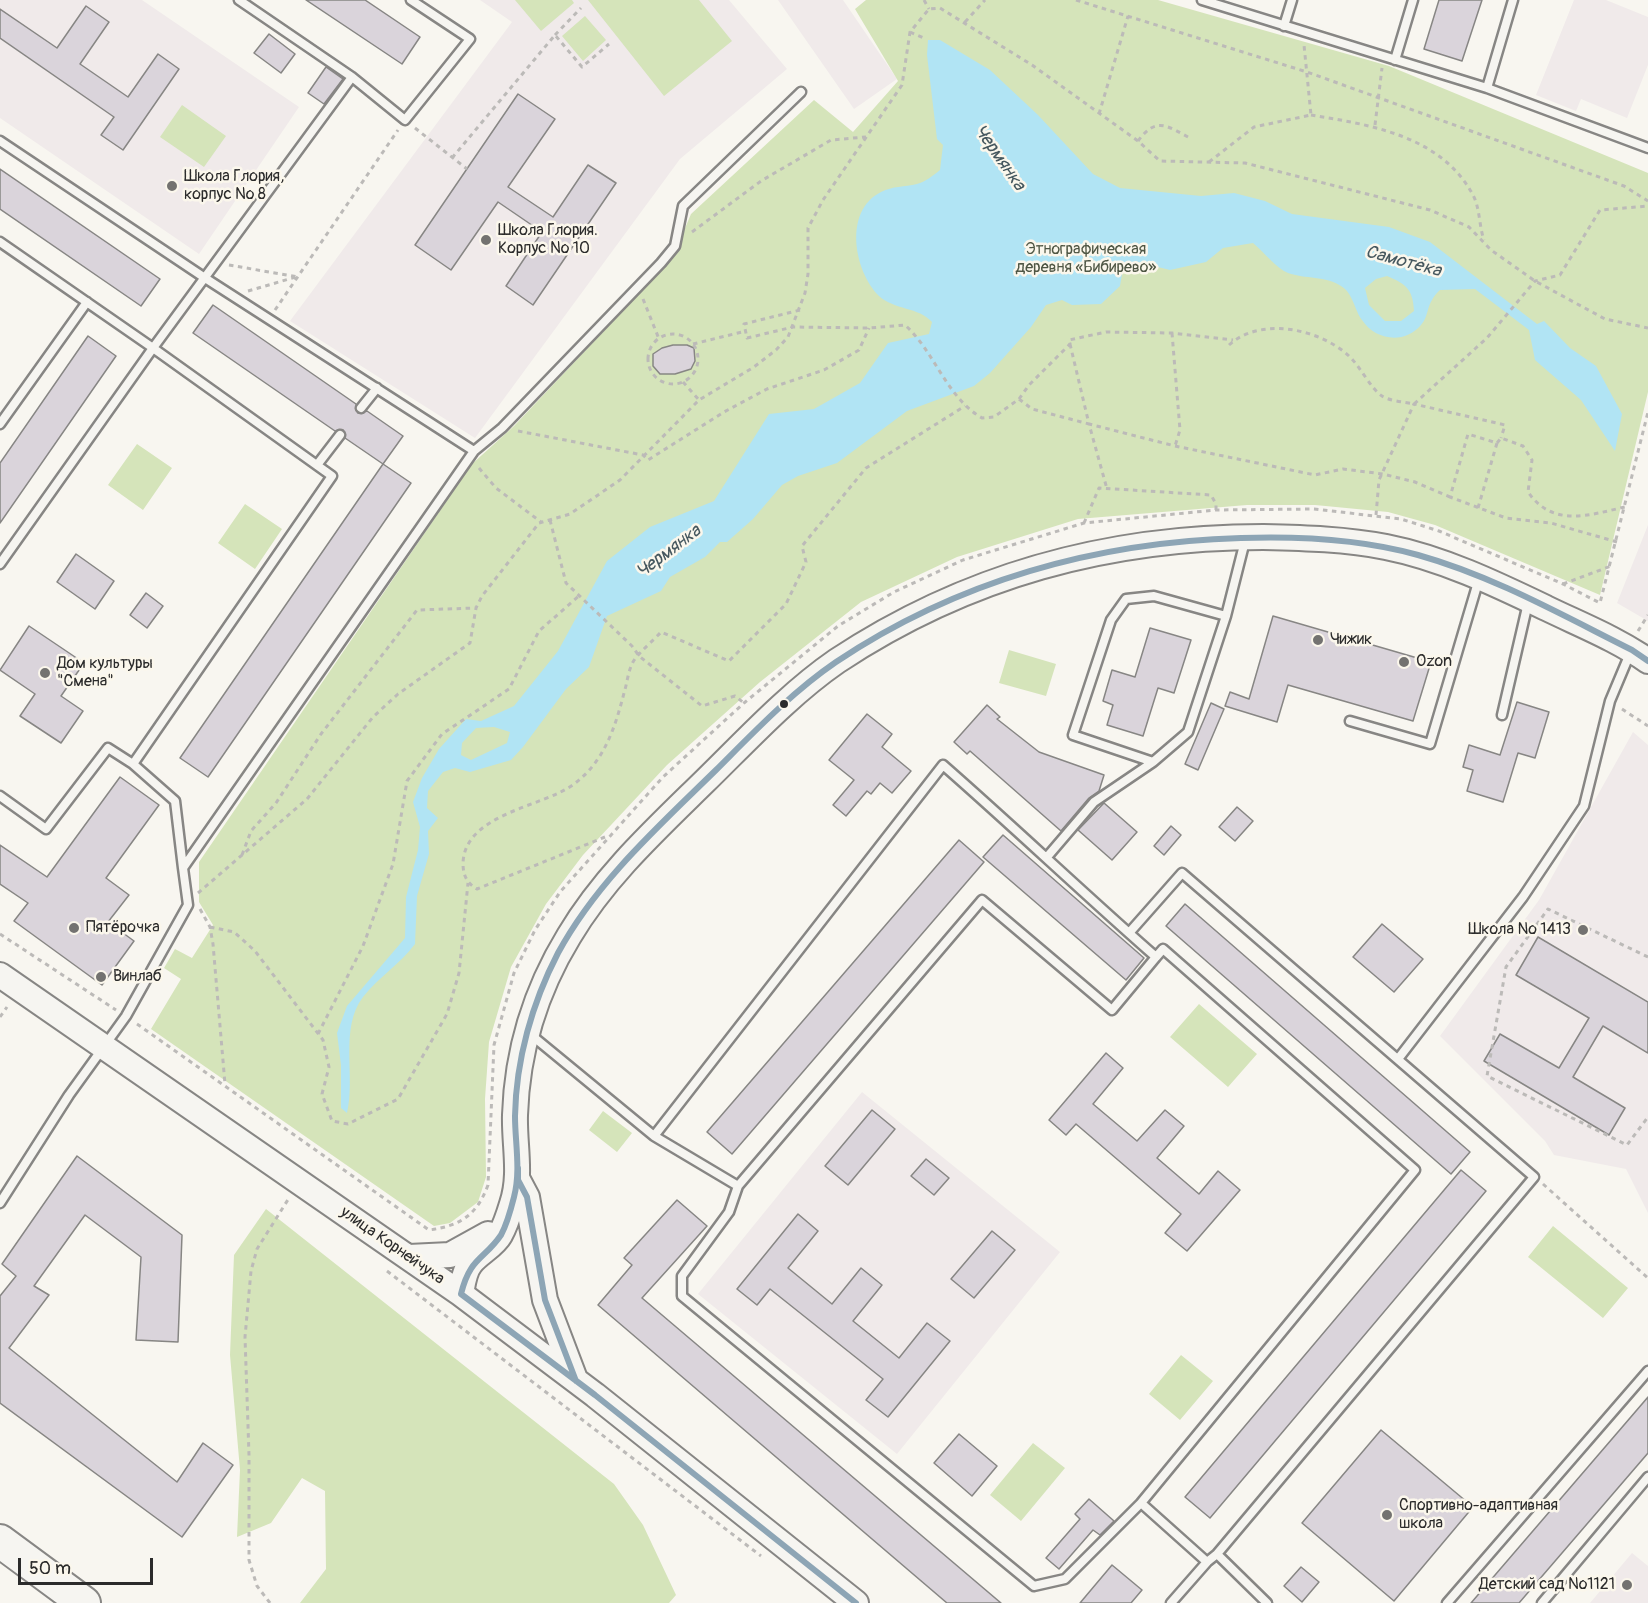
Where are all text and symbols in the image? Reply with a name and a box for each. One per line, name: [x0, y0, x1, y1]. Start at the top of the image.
water label: Чермянка: [969, 121, 1029, 195]
place label: Школа Глория, корпус № 8: [184, 167, 284, 205]
marker: Школа Глория, корпус № 8: [165, 179, 179, 193]
place label: Школа Глория. Корпус № 10: [498, 221, 598, 259]
marker: Школа Глория. Корпус № 10: [479, 233, 493, 247]
park label: Этнографическая деревня «Бибирево»: [1016, 240, 1156, 278]
water label: Самотёка: [1363, 242, 1443, 282]
water label: Чермянка: [632, 521, 706, 583]
place label: Чижик: [1330, 630, 1372, 650]
marker: Чижик: [1311, 633, 1325, 647]
place label: Ozon: [1416, 652, 1452, 672]
place label: Дом культуры "Смена": [57, 654, 153, 692]
marker: Ozon: [1397, 655, 1411, 669]
marker: Дом культуры "Смена": [38, 666, 52, 680]
unlabelled marker: [778, 698, 790, 710]
place label: Пятёрочка: [86, 918, 160, 938]
place label: Школа № 1413: [1468, 920, 1571, 940]
marker: Пятёрочка: [67, 921, 81, 935]
marker: Школа № 1413: [1576, 923, 1590, 937]
place label: Винлаб: [113, 967, 162, 987]
marker: Винлаб: [94, 970, 108, 984]
street label: улица Корнейчука: [336, 1203, 448, 1289]
place label: Спортивно-адаптивная школа: [1399, 1496, 1558, 1534]
marker: Спортивно-адаптивная школа: [1380, 1508, 1394, 1522]
scale bar: [21, 1546, 156, 1584]
text: 50 m: [29, 1557, 71, 1580]
place label: Детский сад №1121: [1479, 1575, 1615, 1595]
marker: Детский сад №1121: [1620, 1578, 1634, 1592]

